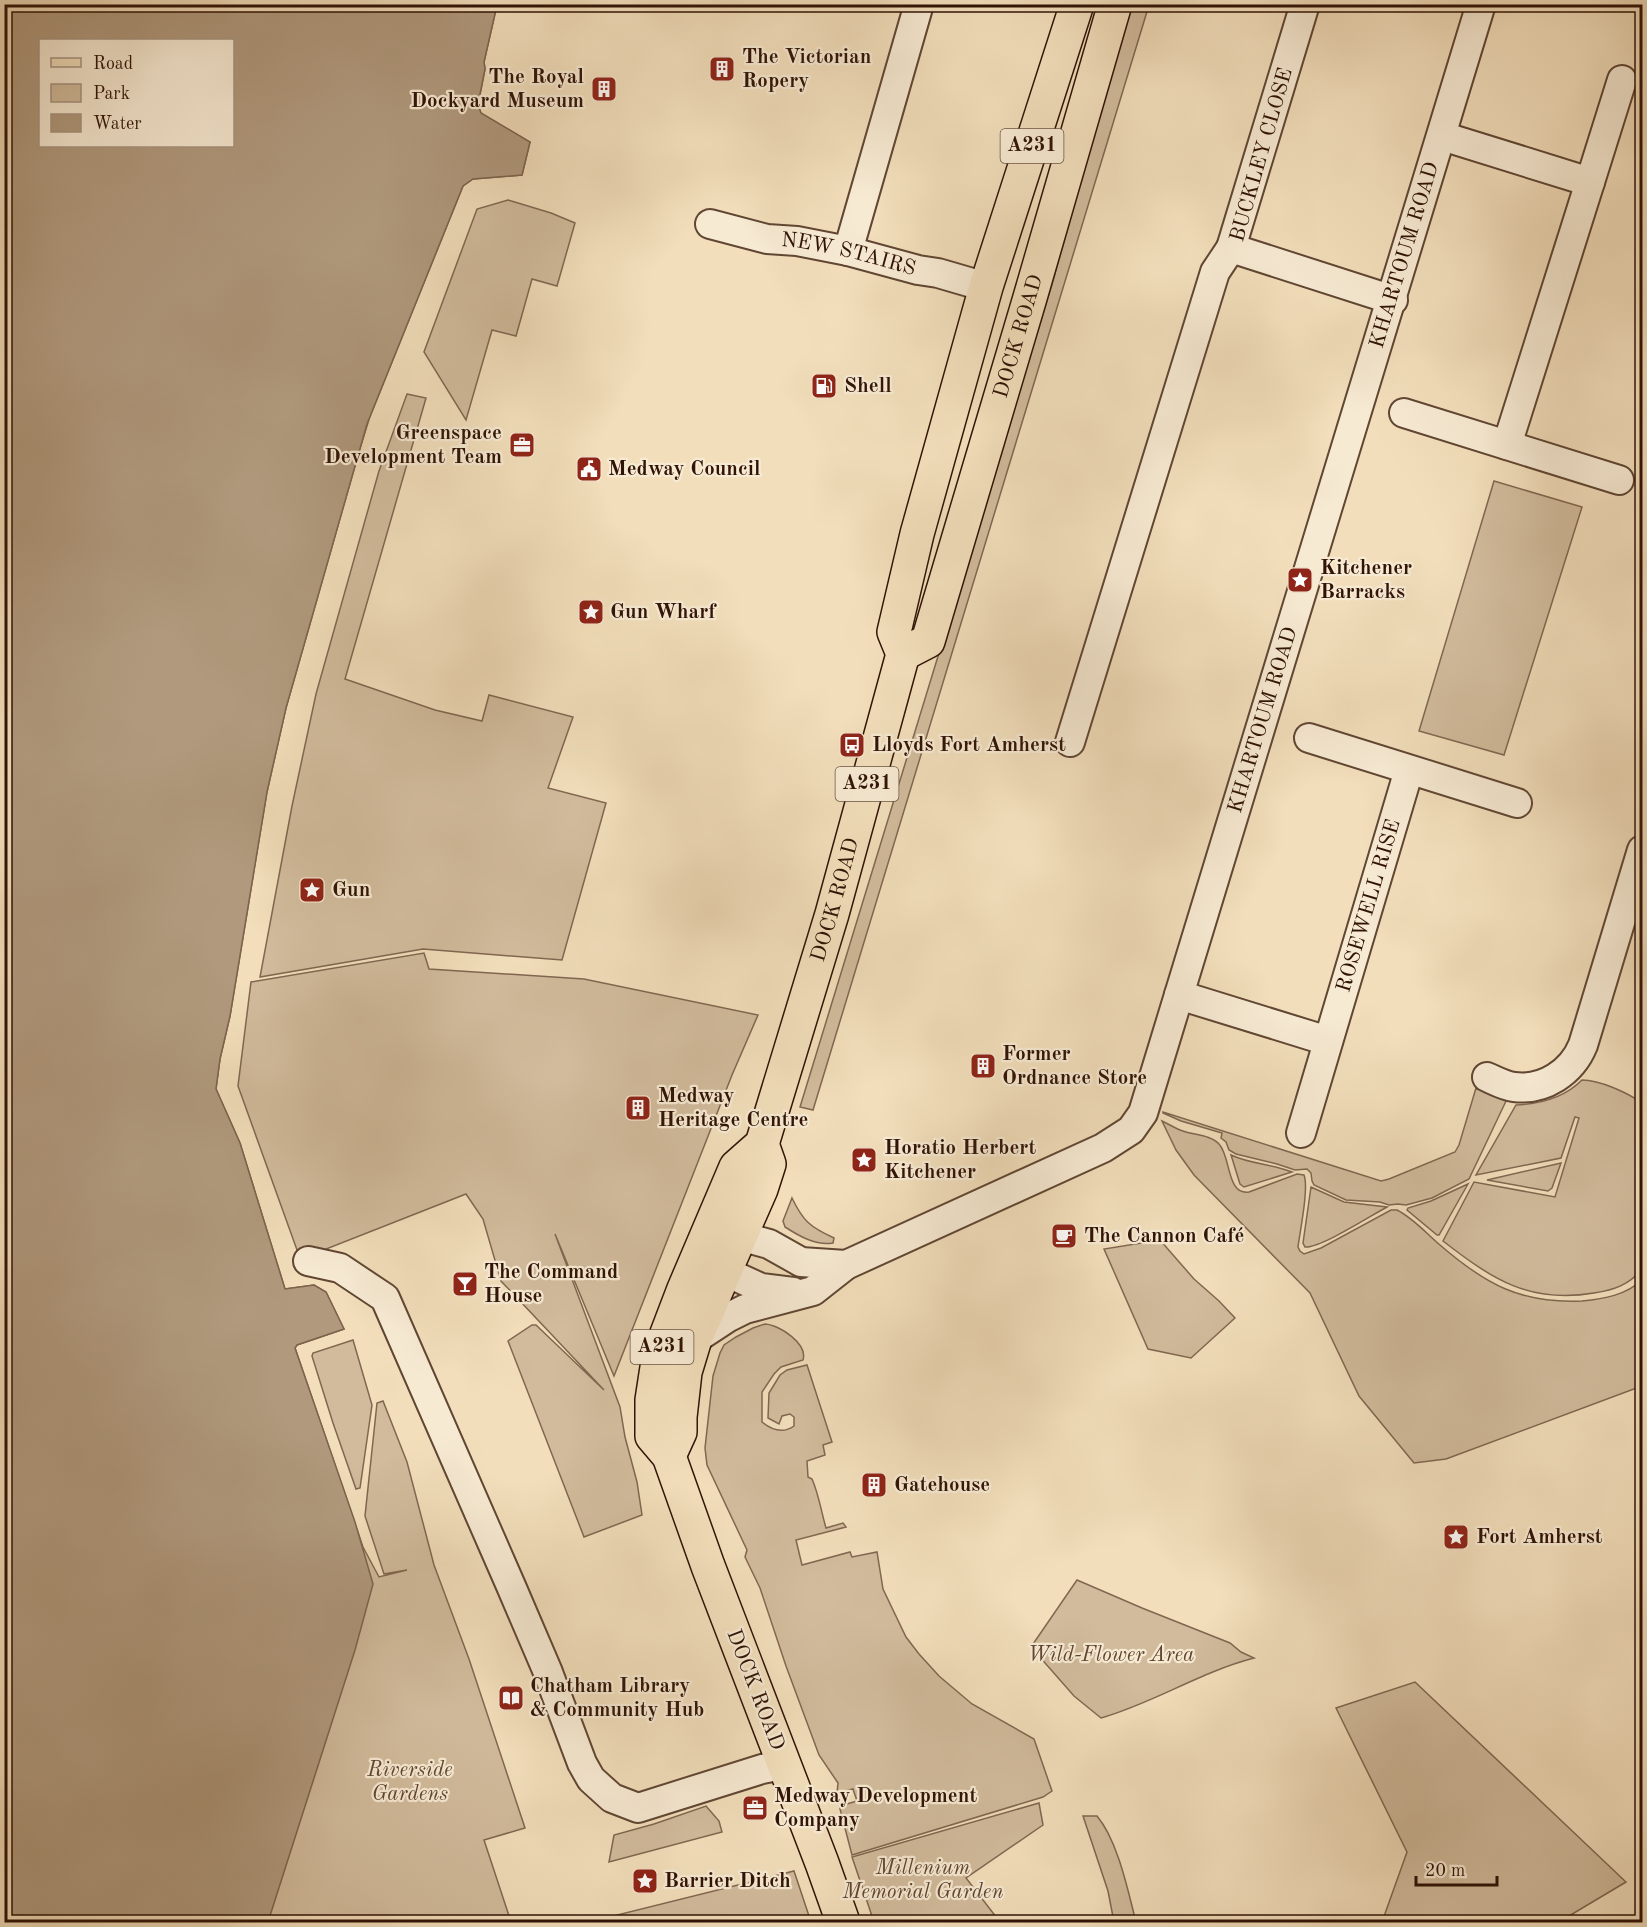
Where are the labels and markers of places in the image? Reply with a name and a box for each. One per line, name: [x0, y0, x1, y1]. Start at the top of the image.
place label: The Victorian Ropery: [742, 47, 871, 92]
building icon: The Victorian Ropery: [707, 54, 737, 84]
place label: The Royal Dockyard Museum: [411, 67, 584, 112]
building icon: The Royal Dockyard Museum: [589, 74, 619, 104]
fuel station icon: Shell: [809, 371, 839, 401]
place label: Shell: [844, 376, 892, 397]
place label: Greenspace Development Team: [324, 423, 502, 468]
office icon: Greenspace Development Team: [507, 430, 537, 460]
public building icon: Medway Council: [574, 454, 604, 484]
place label: Medway Council: [608, 459, 760, 480]
place label: Kitchener Barracks: [1320, 558, 1412, 603]
place icon: Kitchener Barracks: [1285, 565, 1315, 595]
place icon: Gun Wharf: [576, 597, 606, 627]
place label: Gun Wharf: [610, 602, 717, 623]
bus stop icon: Lloyds Fort Amherst: [837, 730, 867, 760]
place label: Lloyds Fort Amherst: [872, 735, 1066, 756]
place icon: Gun: [297, 875, 327, 905]
place label: Gun: [332, 880, 370, 901]
place label: Former Ordnance Store: [1002, 1044, 1147, 1089]
building icon: Former Ordnance Store: [968, 1051, 998, 1081]
place label: Medway Heritage Centre: [658, 1086, 808, 1131]
building icon: Medway Heritage Centre: [623, 1093, 653, 1123]
place label: Horatio Herbert Kitchener: [884, 1138, 1036, 1183]
place icon: Horatio Herbert Kitchener: [849, 1145, 879, 1175]
cafe icon: The Cannon Café: [1049, 1221, 1079, 1251]
place label: The Cannon Café: [1084, 1226, 1244, 1247]
place label: The Command House: [484, 1262, 618, 1307]
bar icon: The Command House: [450, 1269, 480, 1299]
building icon: Gatehouse: [859, 1470, 889, 1500]
place label: Gatehouse: [894, 1475, 990, 1496]
place icon: Fort Amherst: [1441, 1522, 1471, 1552]
place label: Fort Amherst: [1476, 1527, 1603, 1548]
place label: Chatham Library & Community Hub: [530, 1676, 704, 1721]
library icon: Chatham Library & Community Hub: [496, 1683, 526, 1713]
place label: Medway Development Company: [774, 1786, 977, 1831]
office icon: Medway Development Company: [740, 1793, 770, 1823]
place icon: Barrier Ditch: [630, 1866, 660, 1896]
place label: Barrier Ditch: [664, 1871, 791, 1892]

